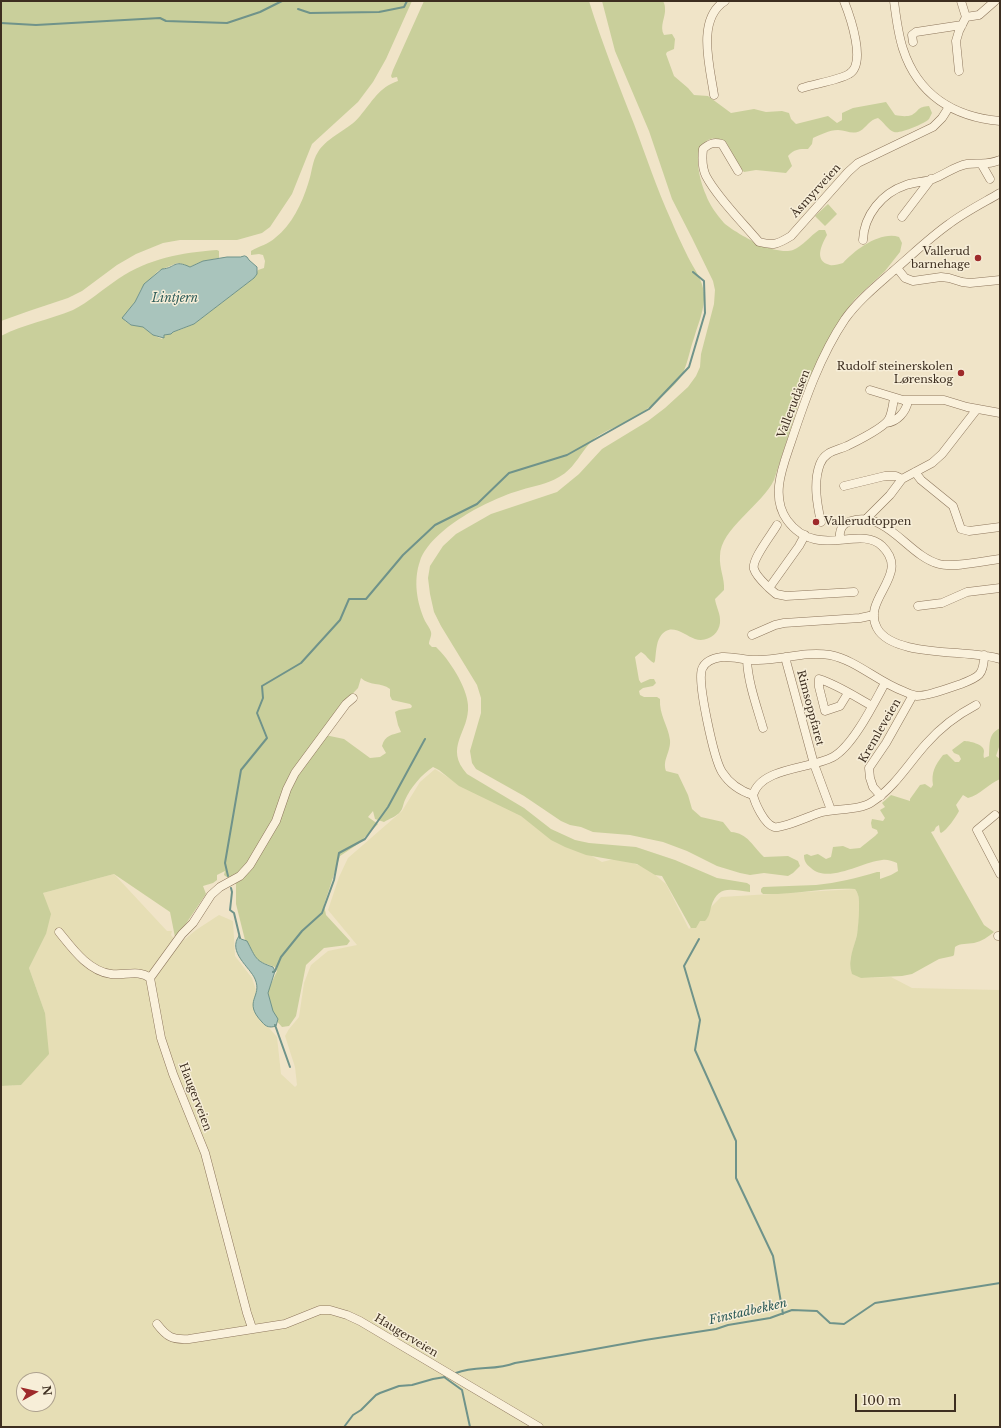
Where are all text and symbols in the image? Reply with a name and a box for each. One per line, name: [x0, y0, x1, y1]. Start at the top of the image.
street label: Åsmyrveien: [788, 161, 844, 221]
place label: Vallerud barnehage: [911, 245, 970, 271]
marker: Vallerud barnehage: [973, 253, 983, 263]
water label: Lintjern: [152, 292, 198, 306]
place label: Rudolf steinerskolen Lørenskog: [837, 360, 953, 386]
street label: Vallerudåsen: [775, 368, 813, 440]
marker: Rudolf steinerskolen Lørenskog: [956, 368, 966, 378]
place label: Vallerudtoppen: [824, 515, 911, 529]
marker: Vallerudtoppen: [811, 517, 821, 527]
street label: Rimsoppfaret: [794, 669, 826, 747]
street label: Kremleveien: [856, 697, 904, 765]
street label: Haugerveien: [176, 1061, 214, 1133]
water label: Finstadbekken: [708, 1296, 788, 1328]
street label: Haugerveien: [372, 1312, 440, 1360]
north arrow: [16, 1372, 56, 1412]
text: N: [39, 1384, 55, 1397]
scale bar: [857, 1386, 958, 1412]
text: 100 m: [862, 1393, 901, 1408]

